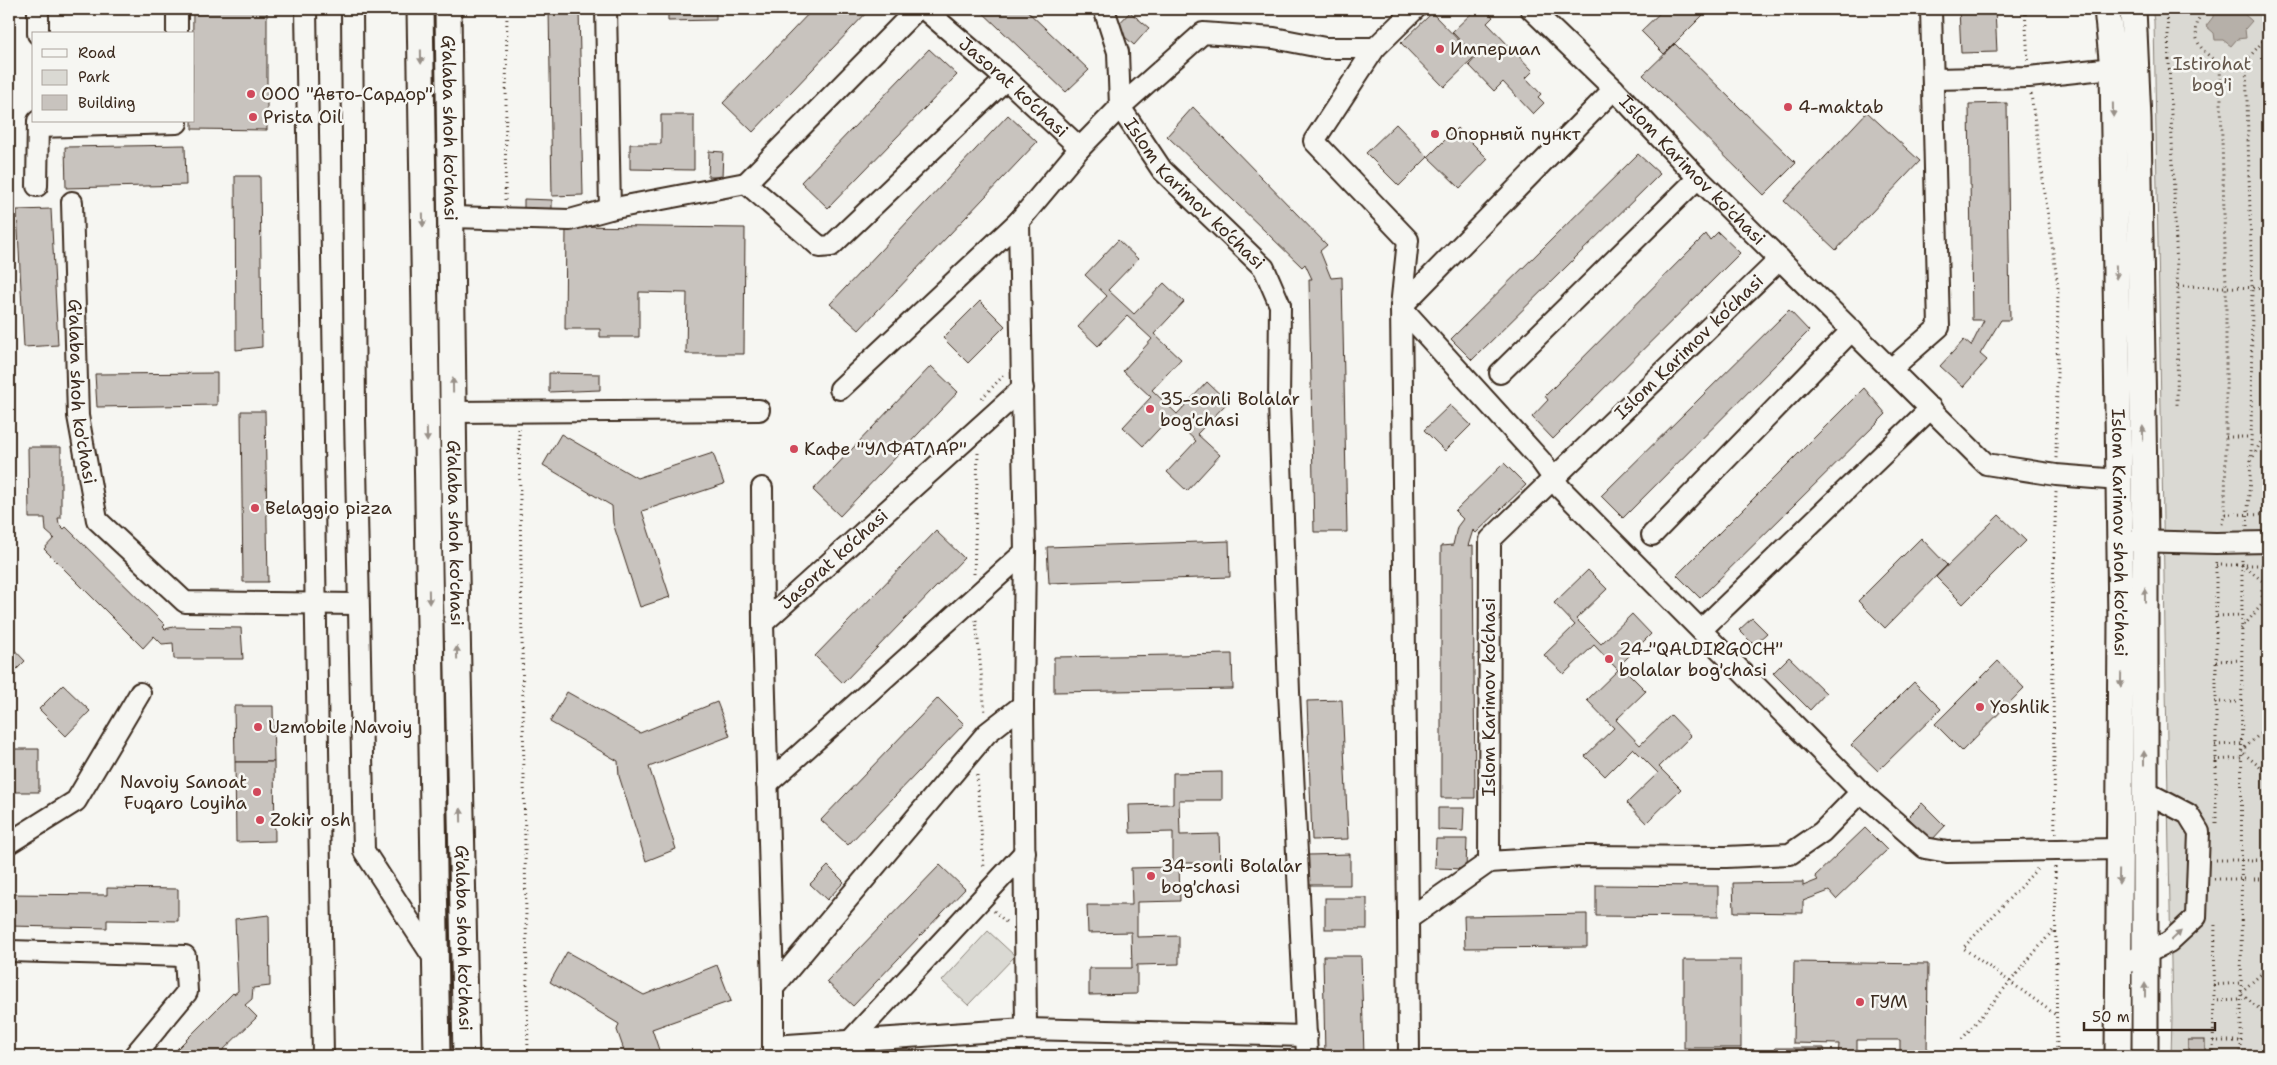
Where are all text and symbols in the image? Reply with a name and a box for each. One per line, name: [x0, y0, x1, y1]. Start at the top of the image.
legend: [32, 32, 195, 122]
street label: Jasorat ko‘chasi: [954, 32, 1073, 143]
street label: G'alaba shoh ko'chasi: [436, 35, 463, 221]
place label: Империал: [1450, 37, 1540, 61]
text: Road: [78, 43, 116, 63]
marker: Империал: [1434, 43, 1446, 55]
one-way arrow: [417, 50, 425, 66]
park label: Istirohat bog'i: [2173, 52, 2251, 97]
text: Park: [78, 67, 110, 87]
place label: ООО "Авто-Сардор": [261, 82, 433, 106]
marker: ООО "Авто-Сардор": [245, 88, 257, 100]
street label: Islom Karimov ko'chasi: [1614, 90, 1771, 250]
text: Building: [78, 93, 135, 113]
place label: 4-maktab: [1798, 95, 1884, 119]
marker: 4-maktab: [1782, 101, 1794, 113]
one-way arrow: [2109, 102, 2117, 118]
place label: Prista Oil: [263, 105, 343, 129]
marker: Prista Oil: [247, 111, 259, 123]
street label: Islom Karimov ko‘chasi: [1118, 113, 1270, 275]
place label: Опорный пункт: [1445, 122, 1581, 146]
marker: Опорный пункт: [1429, 128, 1441, 140]
one-way arrow: [419, 212, 427, 228]
one-way arrow: [2112, 264, 2120, 280]
street label: Islom Karimov ko‘chasi: [1609, 269, 1769, 425]
street label: G'alaba shoh ko'chasi: [63, 299, 102, 486]
one-way arrow: [448, 377, 456, 393]
place label: 35-sonli Bolalar bog'chasi: [1160, 387, 1300, 432]
marker: 35-sonli Bolalar bog'chasi: [1144, 403, 1156, 415]
street label: Islom Karimov shoh ko'chasi: [2106, 408, 2133, 657]
one-way arrow: [2139, 424, 2147, 440]
one-way arrow: [423, 427, 431, 443]
place label: Кафе "УЛФАТЛАР": [804, 437, 967, 461]
street label: G'alaba shoh ko'chasi: [442, 440, 469, 626]
marker: Кафе "УЛФАТЛАР": [788, 443, 800, 455]
place label: Belaggio pizza: [265, 496, 392, 520]
marker: Belaggio pizza: [249, 502, 261, 514]
street label: Jasorat ko‘chasi: [774, 504, 893, 615]
one-way arrow: [2141, 587, 2149, 603]
one-way arrow: [425, 590, 433, 606]
street label: Islom Karimov ko‘chasi: [1477, 598, 1501, 796]
place label: 24-"QALDIRGOCH" bolalar bog'chasi: [1619, 637, 1783, 682]
one-way arrow: [453, 644, 461, 660]
marker: 24-"QALDIRGOCH" bolalar bog'chasi: [1603, 653, 1615, 665]
one-way arrow: [2116, 672, 2124, 688]
place label: Yoshlik: [1990, 695, 2050, 719]
marker: Yoshlik: [1974, 701, 1986, 713]
place label: Uzmobile Navoiy: [268, 715, 413, 739]
marker: Uzmobile Navoiy: [252, 721, 264, 733]
one-way arrow: [2141, 749, 2149, 765]
place label: Navoiy Sanoat Fuqaro Loyiha: [120, 770, 247, 815]
marker: Navoiy Sanoat Fuqaro Loyiha: [251, 786, 263, 798]
one-way arrow: [457, 807, 465, 823]
place label: Zokir osh: [270, 808, 351, 832]
marker: Zokir osh: [254, 814, 266, 826]
street label: G'alaba shoh ko'chasi: [450, 845, 477, 1031]
place label: 34-sonli Bolalar bog'chasi: [1161, 854, 1303, 899]
one-way arrow: [2115, 869, 2123, 885]
marker: 34-sonli Bolalar bog'chasi: [1145, 870, 1157, 882]
one-way arrow: [2170, 930, 2182, 942]
one-way arrow: [2141, 982, 2149, 998]
place label: ГУМ: [1870, 990, 1908, 1014]
marker: ГУМ: [1854, 996, 1866, 1008]
scale bar: [2084, 1000, 2216, 1032]
text: 50 m: [2092, 1007, 2130, 1027]

